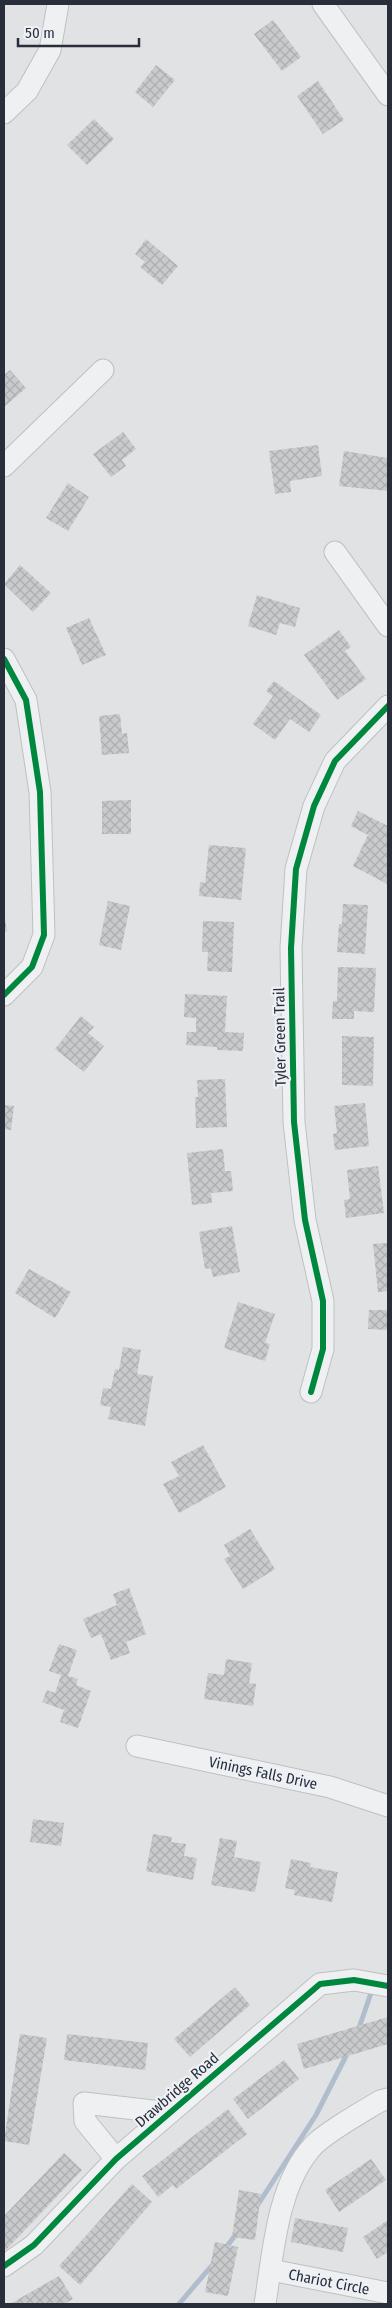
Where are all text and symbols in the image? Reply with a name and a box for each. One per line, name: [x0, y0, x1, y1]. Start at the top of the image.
scale bar: [18, 15, 139, 47]
text: 50 m: [25, 24, 55, 42]
street label: Tyler Green Trail: [270, 987, 290, 1087]
street label: Vinings Falls Drive: [207, 1753, 319, 1793]
street label: Drawbridge Road: [132, 2049, 222, 2131]
street label: Chariot Circle: [287, 2265, 371, 2299]

